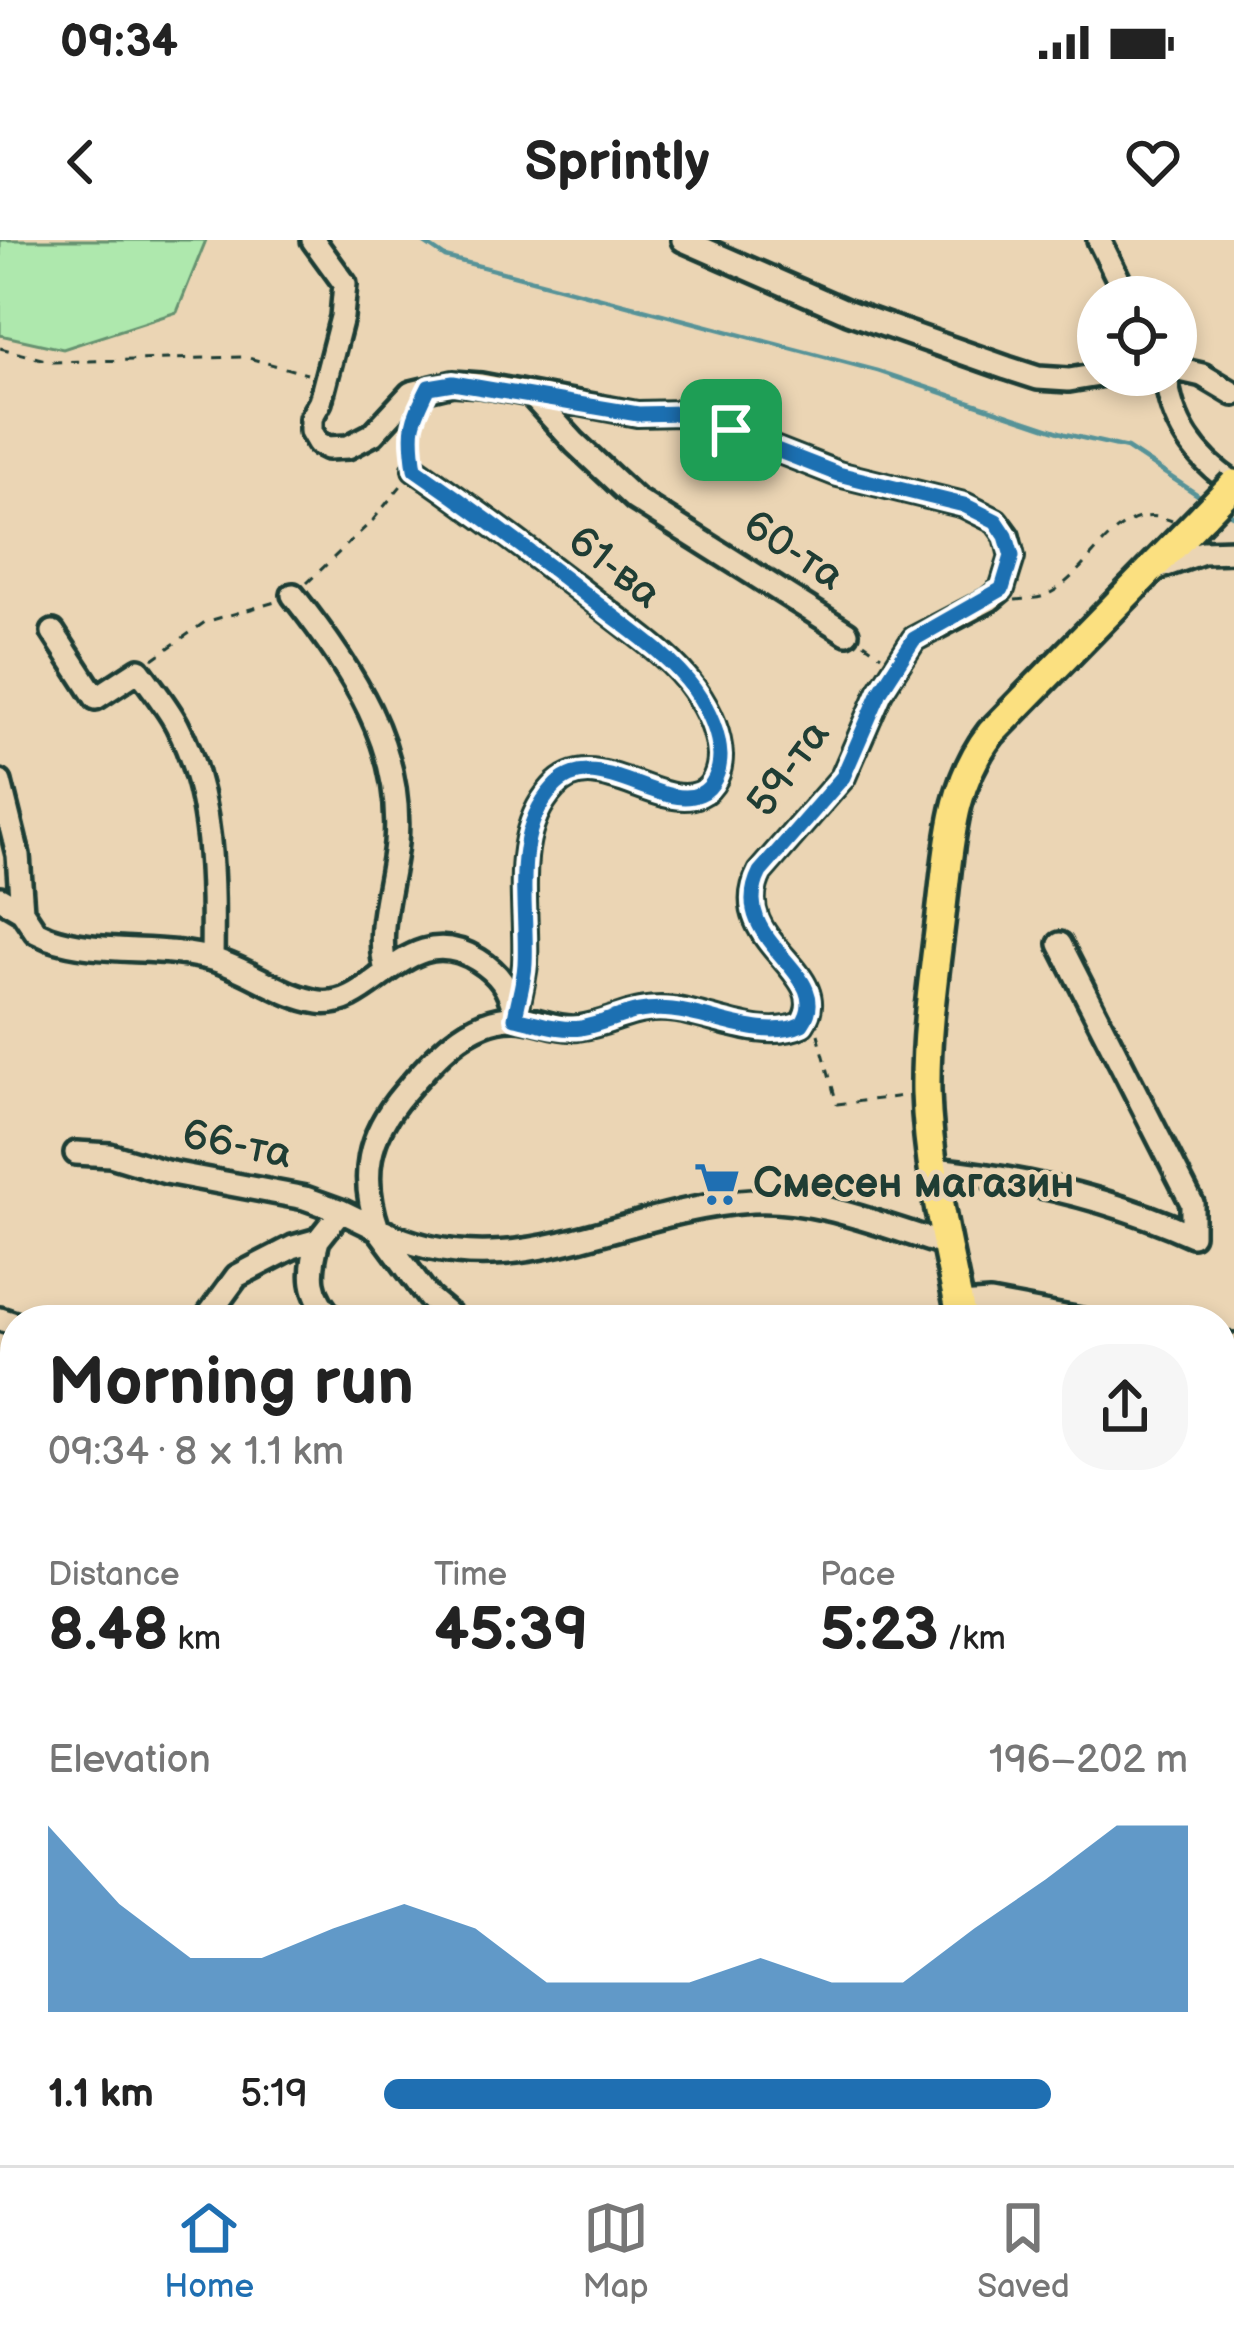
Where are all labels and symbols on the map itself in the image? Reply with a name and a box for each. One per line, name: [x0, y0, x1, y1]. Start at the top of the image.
pin: [680, 379, 782, 481]
street label: 60-та: [733, 500, 853, 602]
street label: 61-ва: [557, 516, 671, 620]
street label: 59-та: [737, 710, 841, 827]
street label: 66-та: [178, 1109, 296, 1181]
supermarket icon: Смесен магазин: [692, 1159, 742, 1209]
place label: Смесен магазин: [753, 1159, 1074, 1210]

